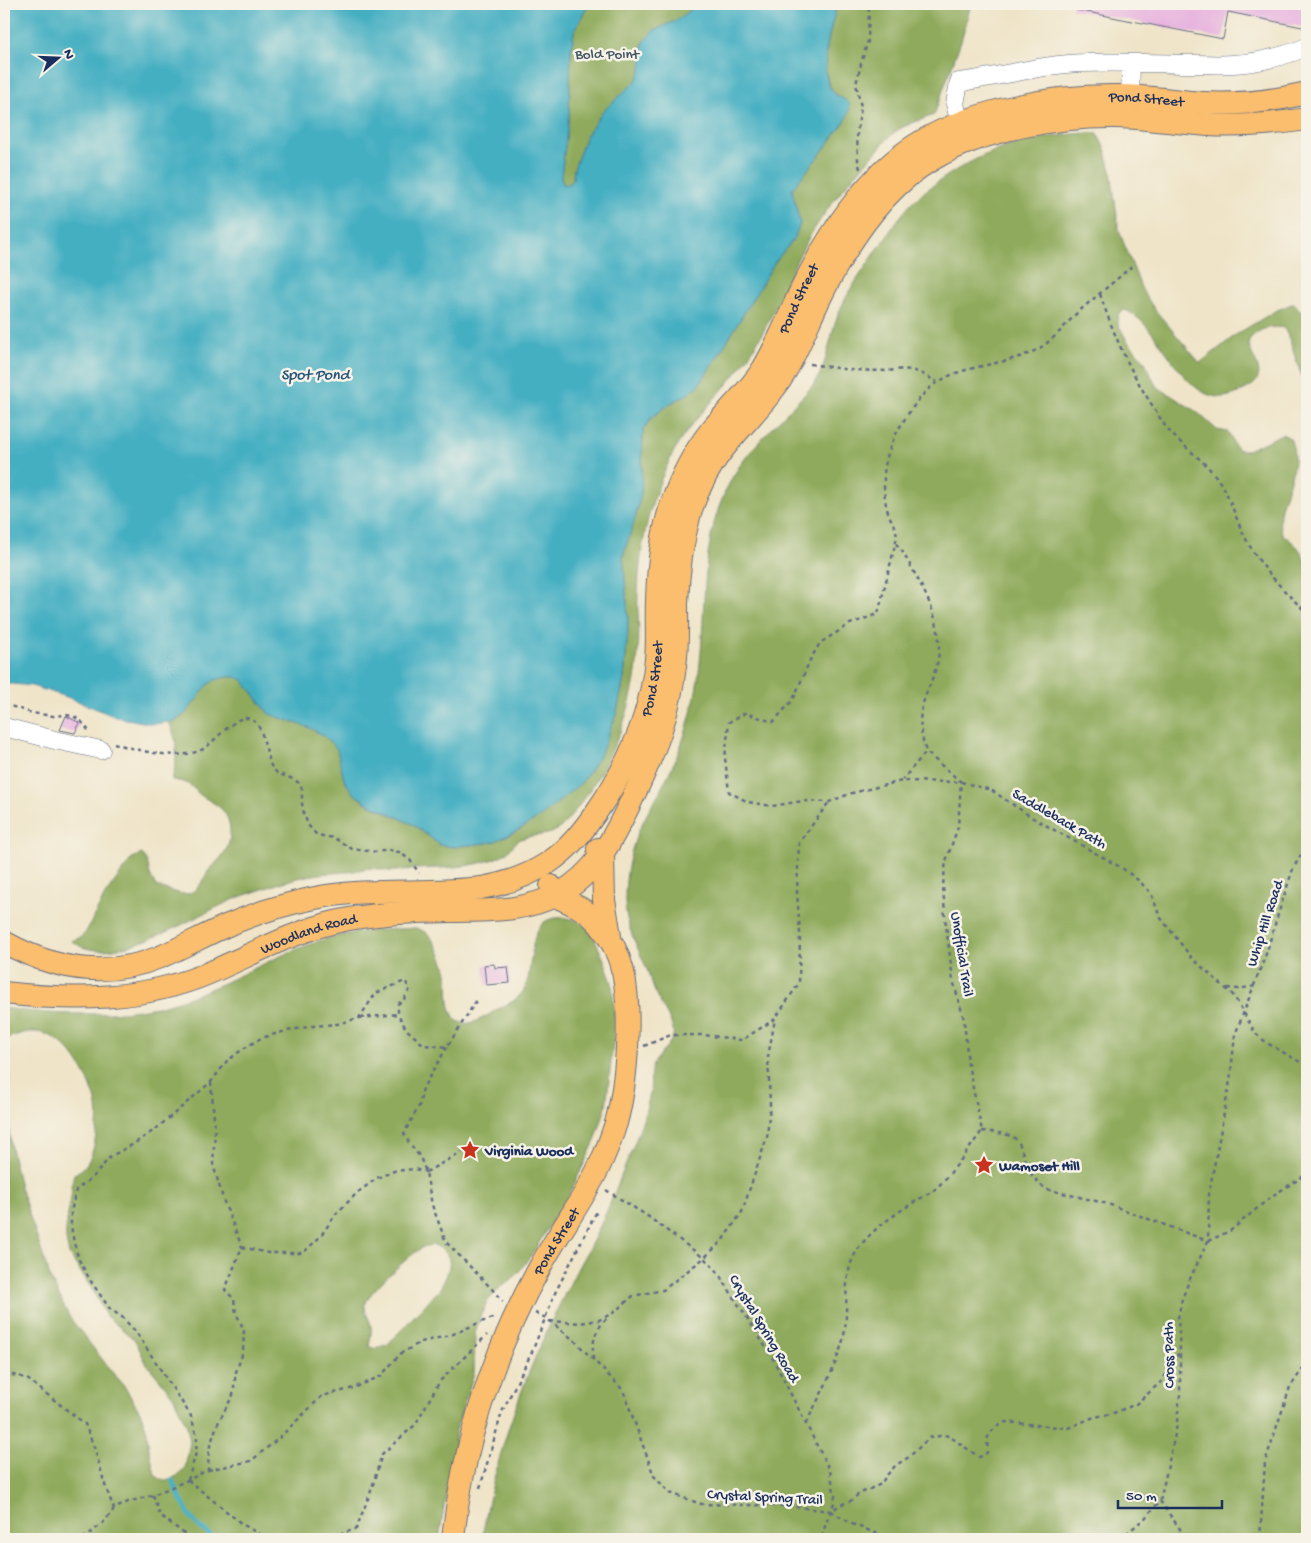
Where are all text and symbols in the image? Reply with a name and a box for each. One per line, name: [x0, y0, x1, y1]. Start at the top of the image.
north arrow: [32, 32, 82, 82]
park label: Bold Point: [574, 46, 641, 64]
text: N: [58, 47, 77, 62]
street label: Pond Street: [1108, 89, 1187, 112]
street label: Pond Street: [775, 259, 825, 338]
water label: Spot Pond: [281, 367, 351, 386]
street label: Pond Street: [638, 639, 668, 720]
street label: Saddleback Path: [1008, 785, 1110, 854]
street label: Whip Hill Road: [1243, 877, 1289, 969]
street label: Woodland Road: [258, 911, 360, 959]
street label: Unofficial Trail: [945, 911, 977, 998]
place icon: Virginia Wood: [459, 1139, 481, 1161]
place label: Virginia Wood: [484, 1143, 575, 1161]
place icon: Wamoset Hill: [973, 1154, 995, 1176]
place label: Wamoset Hill: [998, 1158, 1081, 1176]
street label: Pond Street: [530, 1203, 586, 1280]
street label: Crystal Spring Road: [724, 1272, 803, 1387]
street label: Cross Path: [1160, 1322, 1180, 1388]
scale bar: [1118, 1478, 1222, 1510]
street label: Crystal Spring Trail: [707, 1486, 823, 1510]
text: 50 m: [1126, 1488, 1157, 1506]

